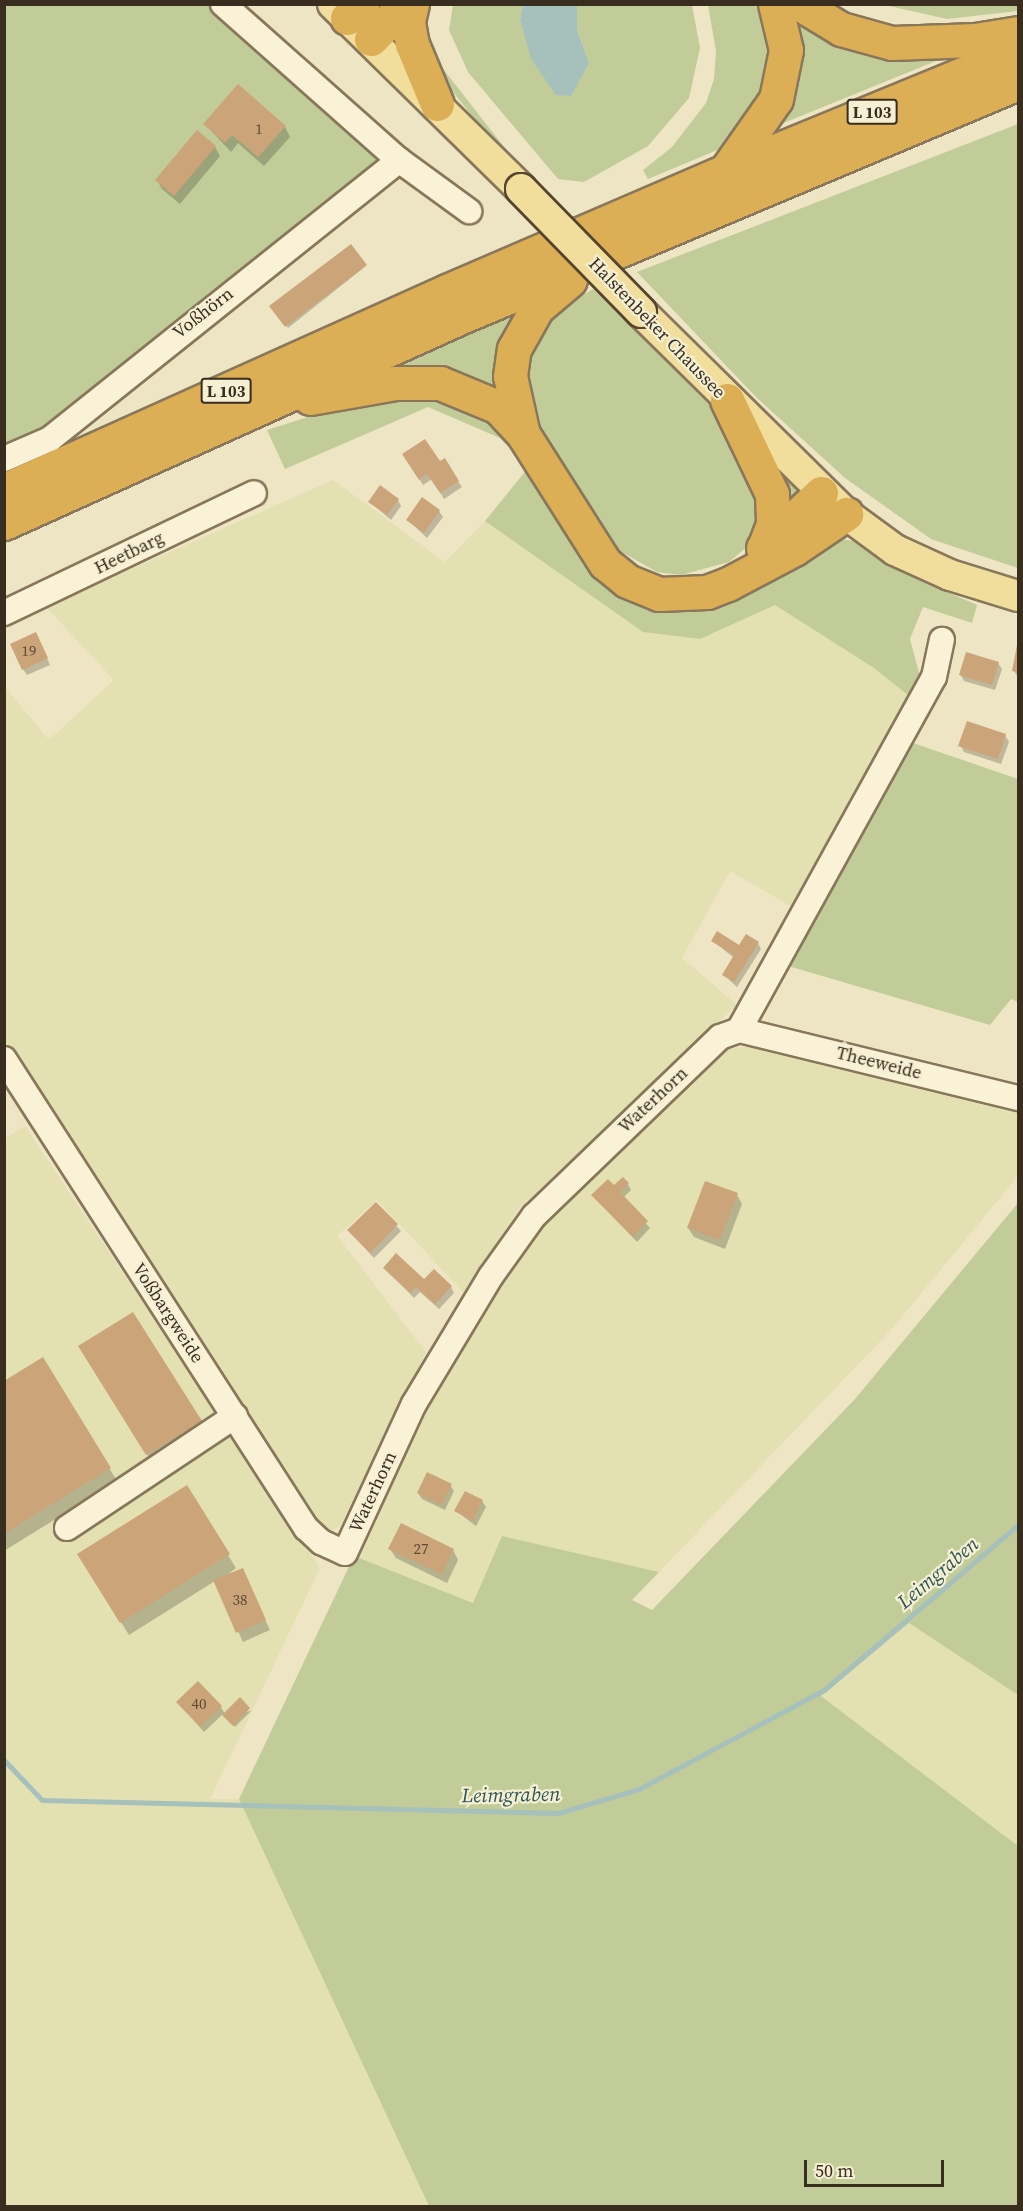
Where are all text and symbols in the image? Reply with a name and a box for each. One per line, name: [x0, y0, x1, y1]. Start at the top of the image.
road number: L 103: [846, 99, 898, 125]
house number: 1: [255, 120, 263, 138]
street label: Halstenbeker Chaussee: [584, 253, 730, 403]
street label: Voßhörn: [169, 283, 237, 343]
road number: L 103: [200, 378, 252, 404]
street label: Heetbarg: [91, 527, 167, 579]
house number: 19: [22, 642, 36, 660]
street label: Theeweide: [834, 1042, 924, 1084]
street label: Waterhorn: [614, 1062, 692, 1138]
street label: Voßbargweide: [128, 1259, 208, 1367]
street label: Waterhorn: [345, 1448, 401, 1536]
water label: Leimgraben: [893, 1532, 983, 1614]
house number: 27: [414, 1540, 428, 1558]
house number: 38: [233, 1591, 247, 1609]
house number: 40: [192, 1695, 206, 1713]
water label: Leimgraben: [461, 1782, 561, 1808]
scale bar: [807, 2148, 946, 2186]
text: 50 m: [815, 2158, 853, 2183]

